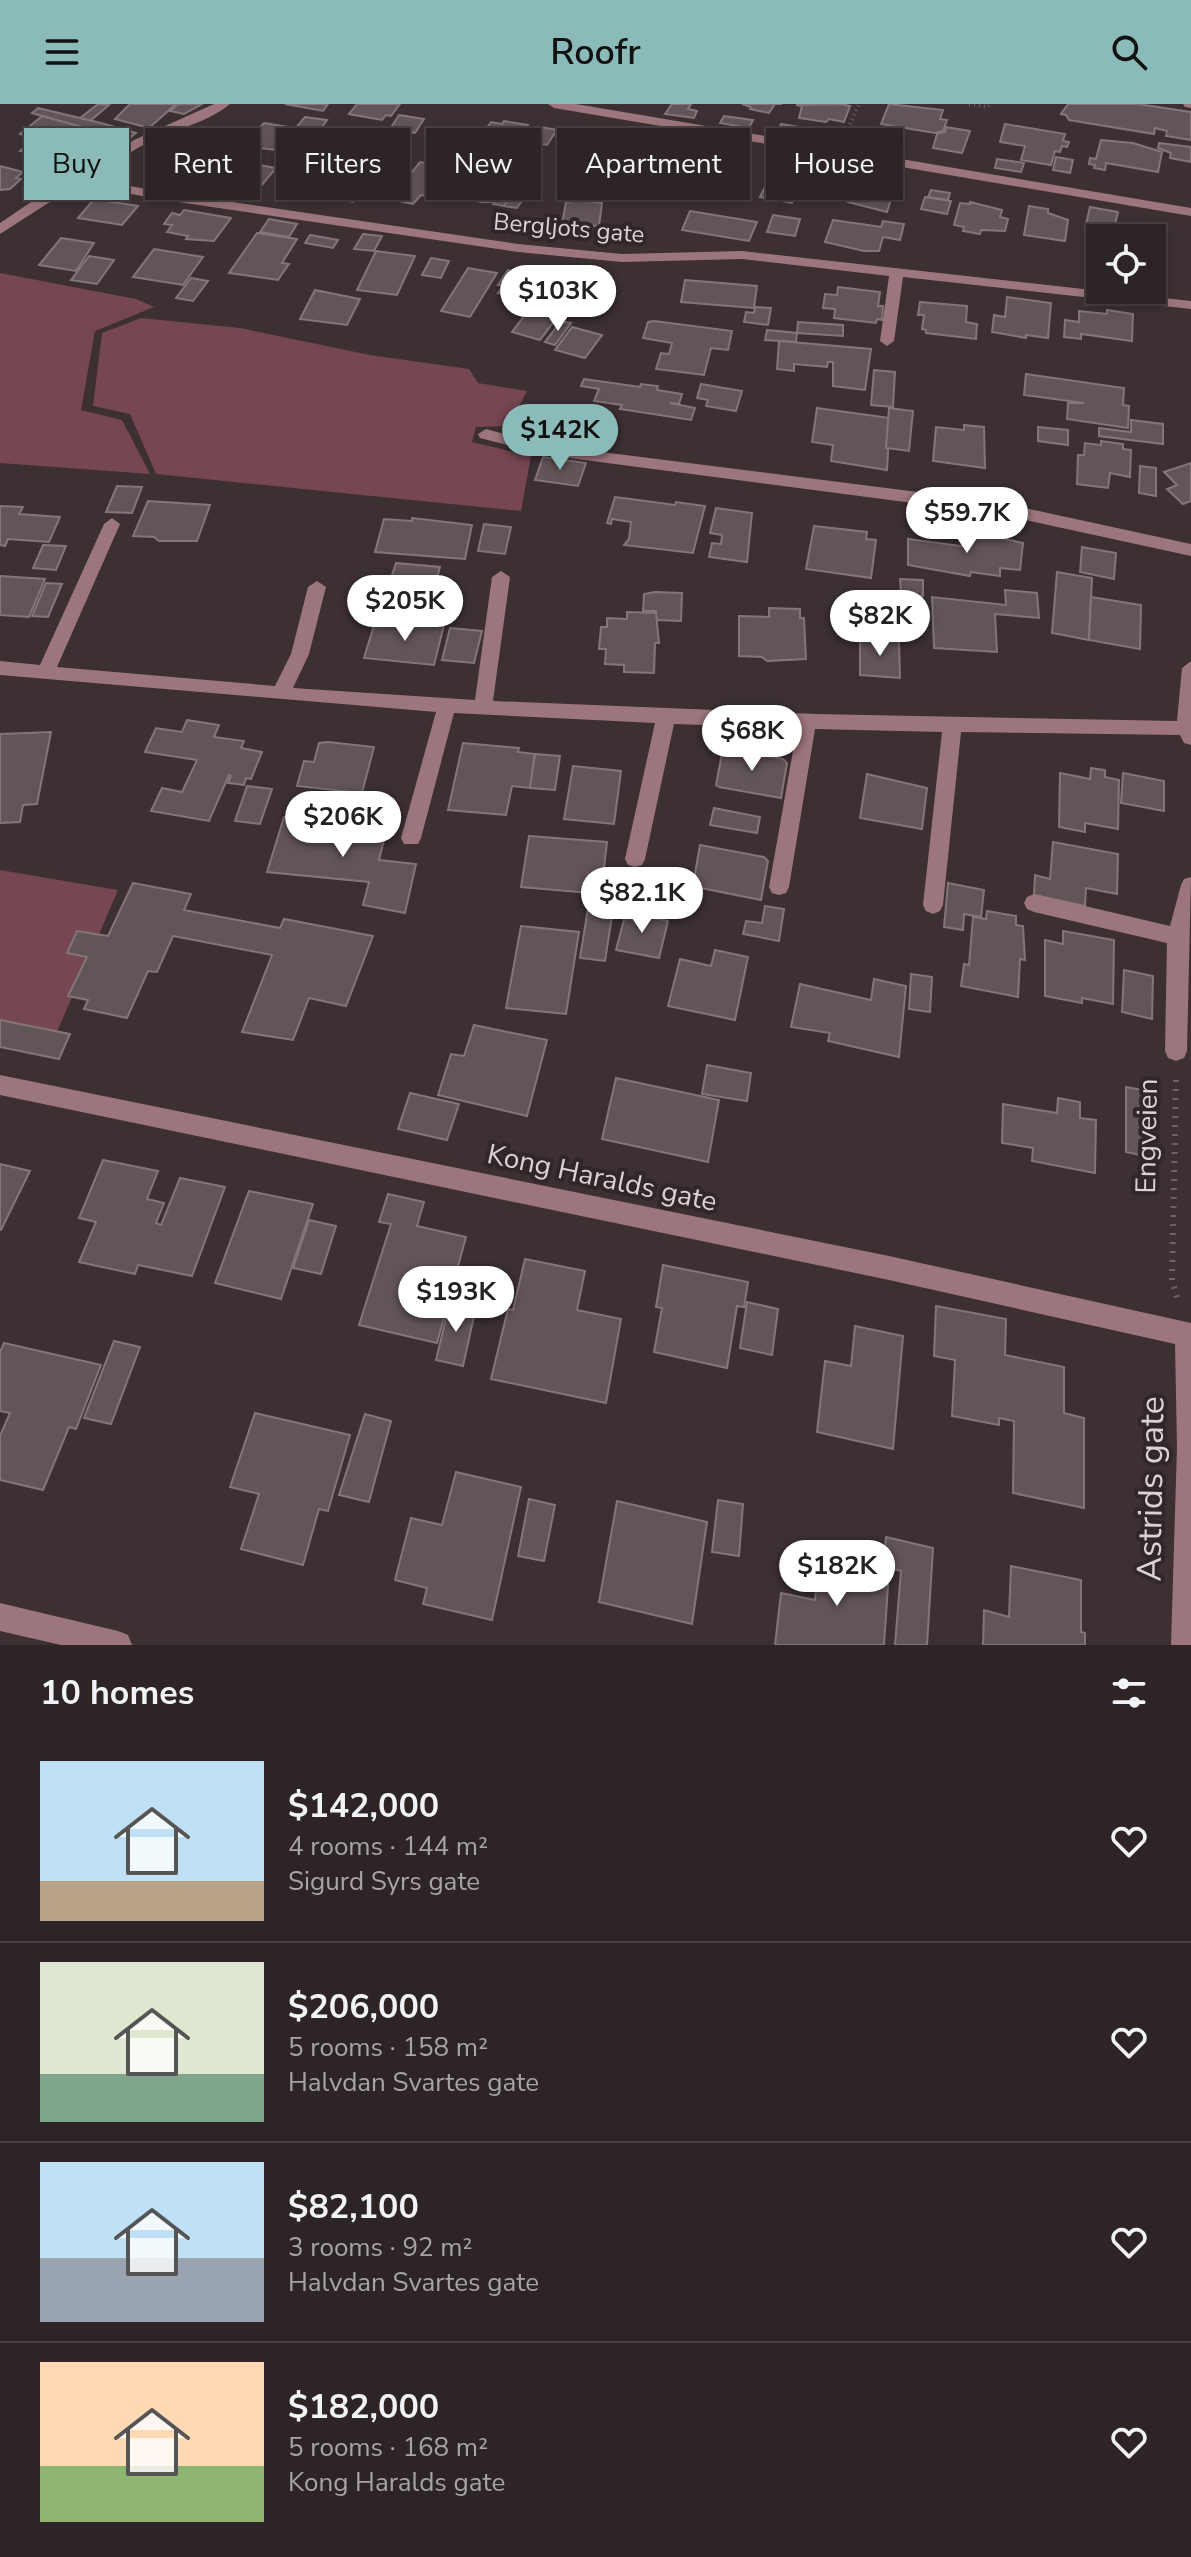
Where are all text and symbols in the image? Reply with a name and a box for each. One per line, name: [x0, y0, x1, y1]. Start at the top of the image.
text: Roofr: [550, 28, 641, 77]
icon: menu: [40, 30, 84, 74]
icon: search: [1107, 30, 1151, 74]
chip: Buy: [24, 128, 129, 200]
chip: Rent: [145, 128, 260, 200]
chip: Filters: [276, 128, 410, 200]
chip: New: [426, 128, 541, 200]
chip: Apartment: [557, 128, 750, 200]
chip: House: [766, 128, 903, 200]
street label: Bergljots gate: [492, 205, 646, 251]
map controls: [1086, 224, 1166, 304]
button: locate: [1086, 224, 1166, 304]
pin: $103K: [502, 265, 614, 333]
text: $103K: [518, 273, 598, 308]
pin: $142K: [504, 404, 616, 472]
text: $142K: [520, 412, 600, 447]
pin: $59.7K: [902, 487, 1032, 555]
text: $59.7K: [924, 495, 1010, 530]
pin: $205K: [349, 575, 461, 643]
text: $205K: [365, 583, 445, 618]
pin: $82K: [833, 590, 927, 658]
text: $82K: [848, 598, 912, 633]
pin: $68K: [705, 705, 799, 773]
text: $68K: [720, 713, 784, 748]
pin: $206K: [287, 791, 399, 859]
text: $206K: [303, 799, 383, 834]
pin: $82.1K: [577, 867, 707, 935]
text: $82.1K: [599, 875, 685, 910]
street label: Engveien: [1127, 1078, 1167, 1194]
street label: Kong Haralds gate: [484, 1135, 720, 1221]
pin: $193K: [400, 1266, 512, 1334]
text: $193K: [416, 1274, 496, 1309]
street label: Astrids gate: [1126, 1396, 1176, 1582]
pin: $182K: [781, 1540, 893, 1608]
text: $182K: [797, 1548, 877, 1583]
text: 10 homes: [40, 1670, 194, 1716]
icon: filters: [1107, 1671, 1151, 1715]
text: $142,000: [288, 1783, 439, 1829]
icon: home: [104, 1793, 200, 1889]
icon: heart: [1107, 1819, 1151, 1863]
text: 4 rooms · 144 m²: [288, 1829, 488, 1864]
text: Sigurd Syrs gate: [288, 1864, 480, 1899]
text: $206,000: [288, 1984, 439, 2030]
icon: home: [104, 1994, 200, 2090]
icon: heart: [1107, 2020, 1151, 2064]
text: 5 rooms · 158 m²: [288, 2030, 488, 2065]
text: Halvdan Svartes gate: [288, 2065, 539, 2100]
text: $82,100: [288, 2184, 419, 2230]
icon: home: [104, 2194, 200, 2290]
icon: heart: [1107, 2220, 1151, 2264]
text: 3 rooms · 92 m²: [288, 2230, 472, 2265]
text: Halvdan Svartes gate: [288, 2265, 539, 2300]
text: $182,000: [288, 2384, 439, 2430]
icon: home: [104, 2394, 200, 2490]
icon: heart: [1107, 2420, 1151, 2464]
text: 5 rooms · 168 m²: [288, 2430, 488, 2465]
text: Kong Haralds gate: [288, 2465, 505, 2500]

